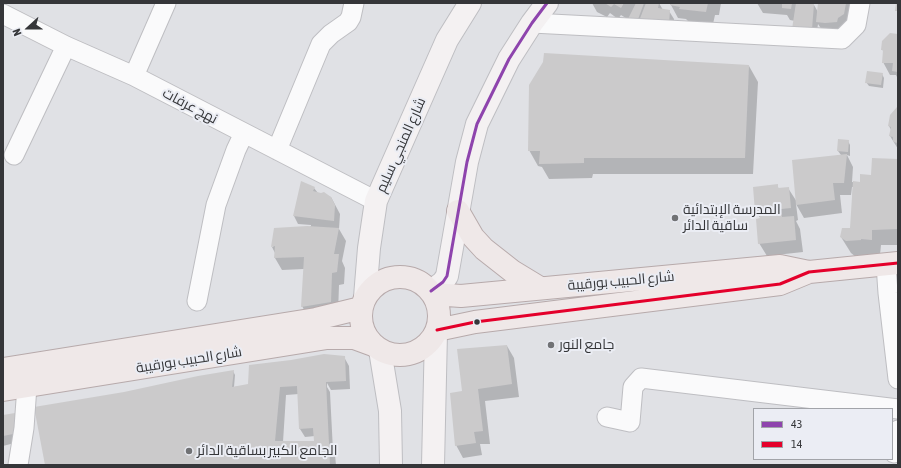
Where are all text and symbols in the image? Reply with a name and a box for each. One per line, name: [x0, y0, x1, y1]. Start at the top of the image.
north arrow: [8, 8, 48, 48]
text: N: [10, 27, 24, 37]
street label: نهج عرفات: [160, 85, 220, 127]
street label: شارع المنجي سليم: [373, 95, 429, 195]
place label: المدرسة الإبتدائية ساقية الدائر: [683, 202, 781, 234]
marker: المدرسة الإبتدائية ساقية الدائر: [670, 213, 680, 223]
street label: شارع الحبيب بورقيبة: [567, 268, 675, 294]
unlabelled marker: [472, 317, 482, 327]
place label: جامع النور: [559, 337, 614, 353]
marker: جامع النور: [546, 340, 556, 350]
street label: شارع الحبيب بورقيبة: [135, 343, 243, 377]
legend: [753, 408, 893, 460]
text: 43: [791, 417, 802, 431]
text: 14: [791, 437, 802, 451]
place label: الجامع الكبير بساقية الدائر: [197, 443, 337, 459]
marker: الجامع الكبير بساقية الدائر: [184, 446, 194, 456]

